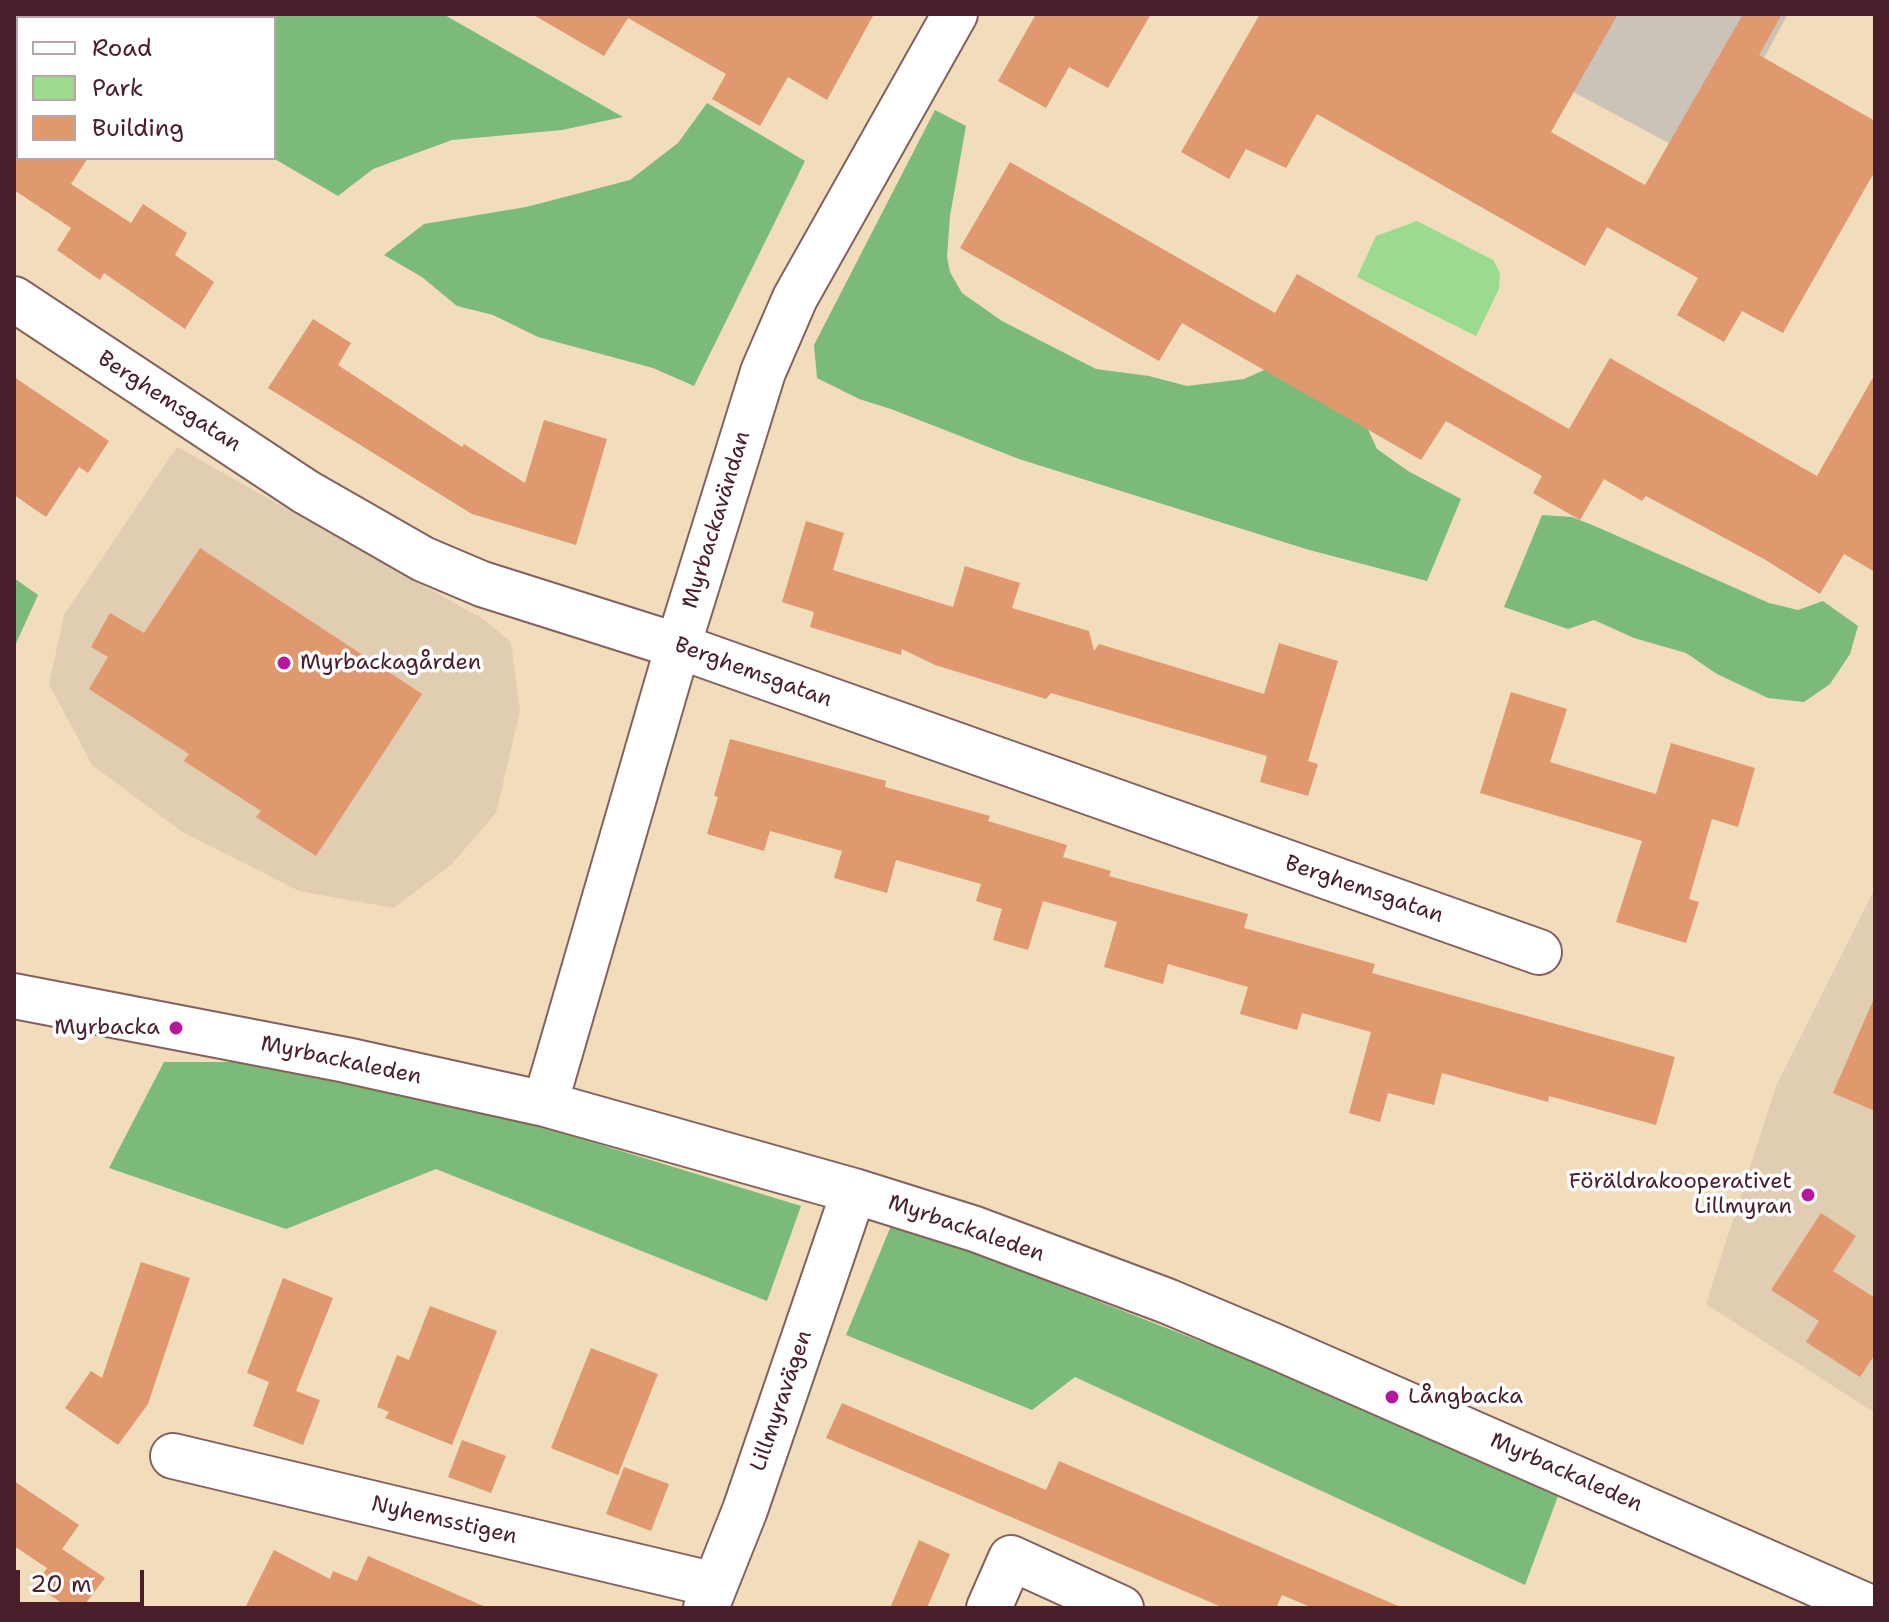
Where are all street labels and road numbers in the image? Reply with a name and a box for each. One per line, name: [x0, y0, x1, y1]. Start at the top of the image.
street label: Berghemsgatan: [92, 346, 246, 458]
street label: Myrbackavändan: [677, 428, 757, 612]
street label: Berghemsgatan: [671, 632, 835, 714]
street label: Berghemsgatan: [1281, 851, 1447, 929]
street label: Myrbackaleden: [258, 1031, 424, 1091]
street label: Myrbackaleden: [884, 1190, 1048, 1268]
street label: Lillmyravägen: [746, 1327, 818, 1475]
street label: Myrbackaleden: [1486, 1428, 1646, 1518]
street label: Nyhemsstigen: [369, 1491, 519, 1551]

